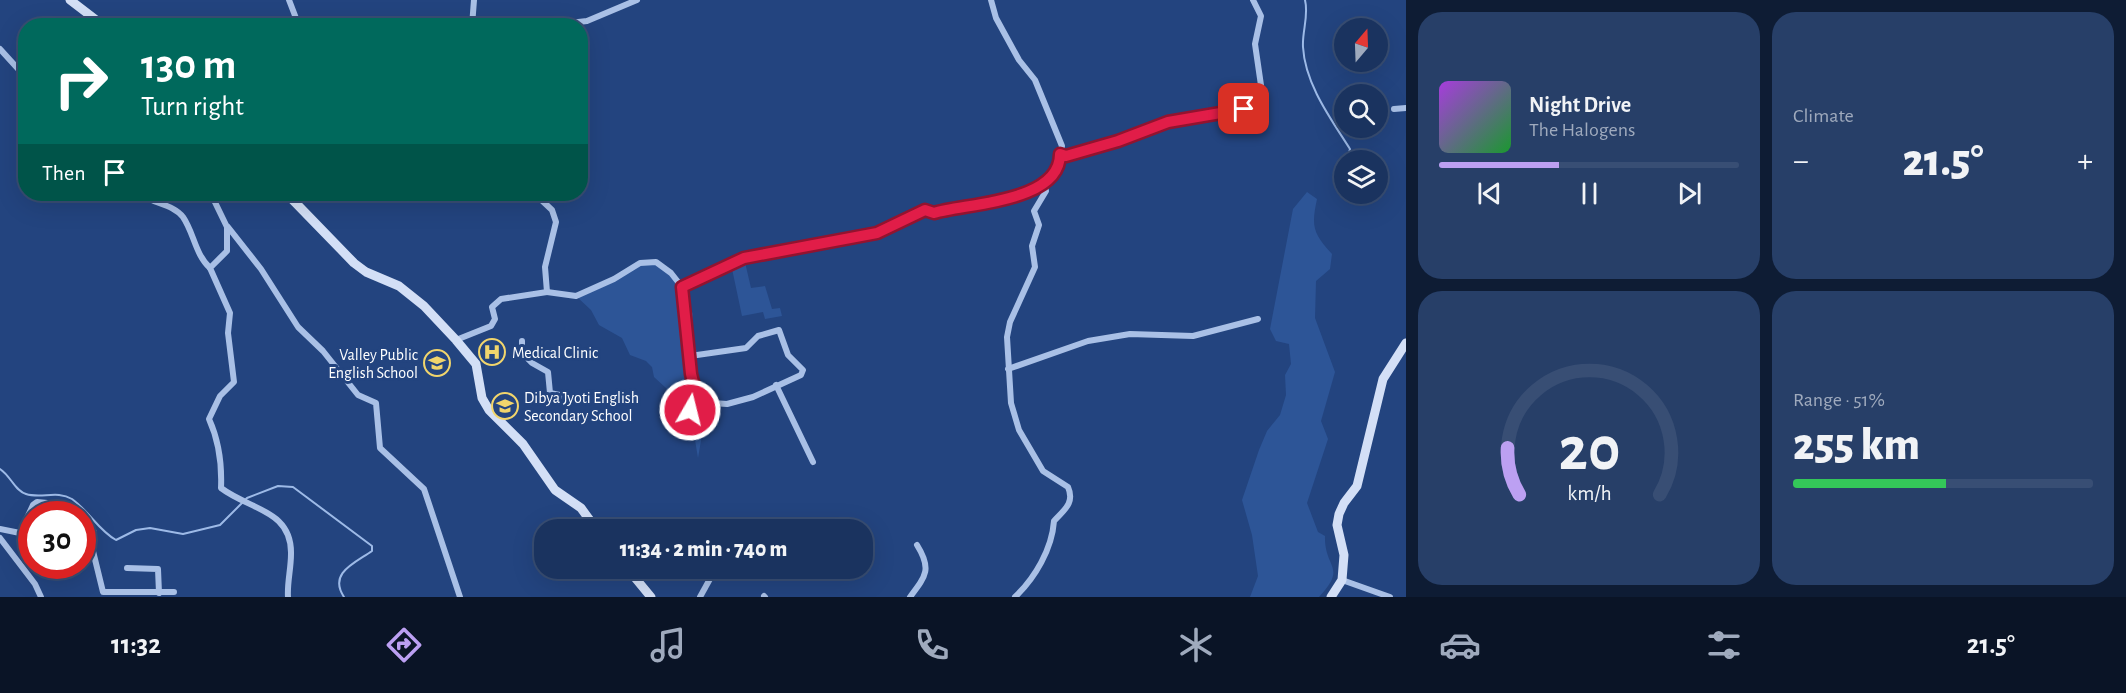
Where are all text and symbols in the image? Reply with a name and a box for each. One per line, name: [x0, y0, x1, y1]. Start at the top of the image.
north arrow: [1334, 18, 1388, 72]
map controls: [1334, 18, 1388, 204]
icon: right: [42, 42, 120, 120]
text: 130 m: [141, 44, 236, 86]
pin: [1218, 83, 1269, 134]
button: search: [1334, 84, 1388, 138]
icon: arrive: [1227, 92, 1260, 125]
text: Turn right: [141, 93, 244, 120]
text: Night Drive: [1529, 94, 1631, 116]
text: Climate: [1793, 106, 1854, 126]
text: The Halogens: [1529, 120, 1635, 140]
text: 21.5°: [1902, 139, 1984, 184]
text: −: [1793, 145, 1809, 178]
text: +: [2077, 145, 2093, 178]
button: layers: [1334, 150, 1388, 204]
icon: arrive: [98, 156, 131, 189]
text: Then: [42, 162, 86, 184]
icon: previous: [1473, 177, 1506, 210]
icon: pause: [1573, 177, 1606, 210]
icon: next: [1673, 177, 1706, 210]
hospital icon: Medical Clinic: [477, 337, 507, 367]
place label: Medical Clinic: [512, 345, 598, 361]
place label: Valley Public English School: [328, 347, 418, 381]
school or university icon: Valley Public English School: [422, 348, 452, 378]
position arrow: [658, 378, 722, 442]
place label: Dibya Jyoti English Secondary School: [524, 390, 639, 425]
text: Range · 51%: [1793, 390, 1885, 410]
school or university icon: Dibya Jyoti English Secondary School: [490, 391, 520, 421]
text: 20: [1558, 419, 1620, 481]
text: 255 km: [1793, 423, 1920, 468]
text: km/h: [1567, 483, 1611, 504]
speed limit sign: 30: [18, 501, 96, 579]
text: 11:34 · 2 min · 740 m: [620, 538, 787, 560]
icon: directions: [383, 624, 425, 666]
icon: music: [647, 624, 689, 666]
icon: phone: [911, 624, 953, 666]
icon: climate: [1175, 624, 1217, 666]
icon: car: [1439, 624, 1481, 666]
icon: filters: [1703, 624, 1745, 666]
text: 11:32: [111, 631, 161, 658]
text: 21.5°: [1967, 631, 2015, 658]

